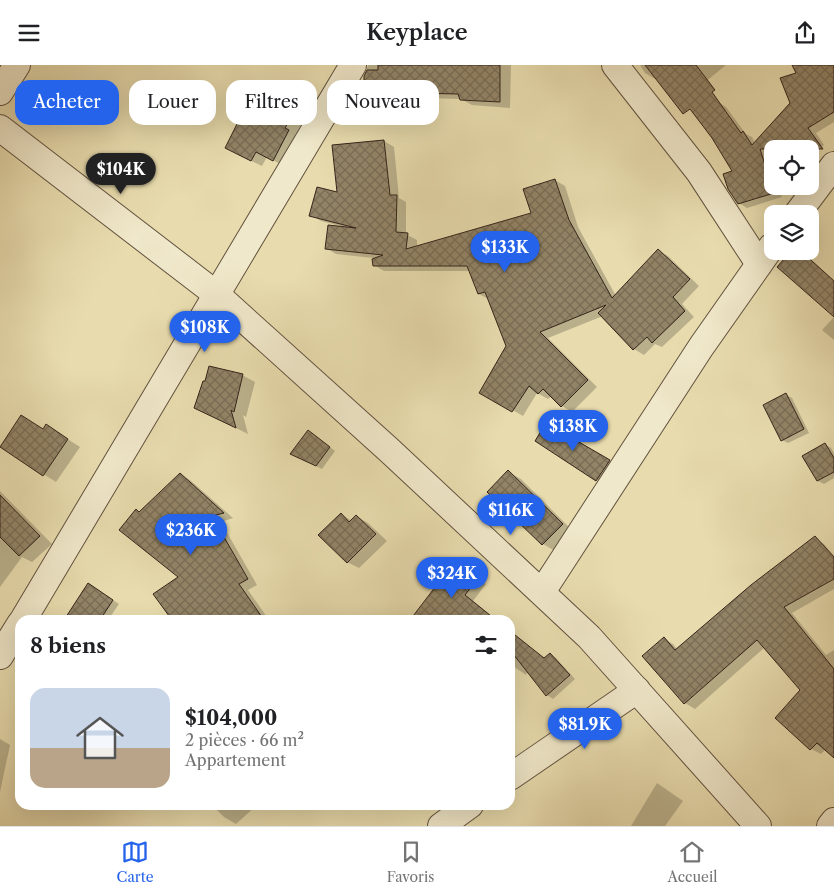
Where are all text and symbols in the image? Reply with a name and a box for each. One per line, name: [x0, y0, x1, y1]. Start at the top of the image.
icon: menu: [15, 19, 43, 47]
text: Keyplace: [366, 19, 468, 46]
icon: share: [791, 19, 819, 47]
chip: Acheter: [15, 80, 119, 125]
chip: Louer: [129, 80, 216, 125]
chip: Filtres: [226, 80, 317, 125]
chip: Nouveau: [327, 80, 439, 125]
map controls: [764, 140, 819, 260]
button: locate: [764, 140, 819, 195]
pin: $104K: [86, 153, 156, 195]
text: $104K: [97, 159, 145, 179]
button: layers: [764, 205, 819, 260]
pin: $133K: [470, 231, 540, 273]
text: $133K: [482, 237, 529, 257]
pin: $108K: [170, 311, 240, 353]
text: $108K: [181, 317, 229, 337]
pin: $138K: [538, 409, 608, 452]
text: $138K: [549, 416, 597, 436]
pin: $116K: [476, 493, 546, 536]
text: $116K: [488, 500, 534, 520]
pin: $236K: [156, 513, 226, 556]
text: $236K: [166, 520, 216, 540]
pin: $324K: [417, 557, 487, 599]
text: $324K: [427, 563, 477, 583]
icon: filters: [472, 631, 500, 659]
text: 8 biens: [30, 633, 106, 658]
text: $104,000: [185, 705, 277, 730]
pin: $81.9K: [544, 707, 626, 750]
icon: home: [70, 708, 130, 768]
text: $81.9K: [559, 714, 611, 734]
text: 2 pièces · 66 m²: [185, 730, 304, 750]
text: Appartement: [185, 750, 286, 770]
tab: Carte: [117, 838, 153, 886]
tab: Favoris: [387, 838, 434, 886]
tab: Accueil: [668, 838, 717, 886]

